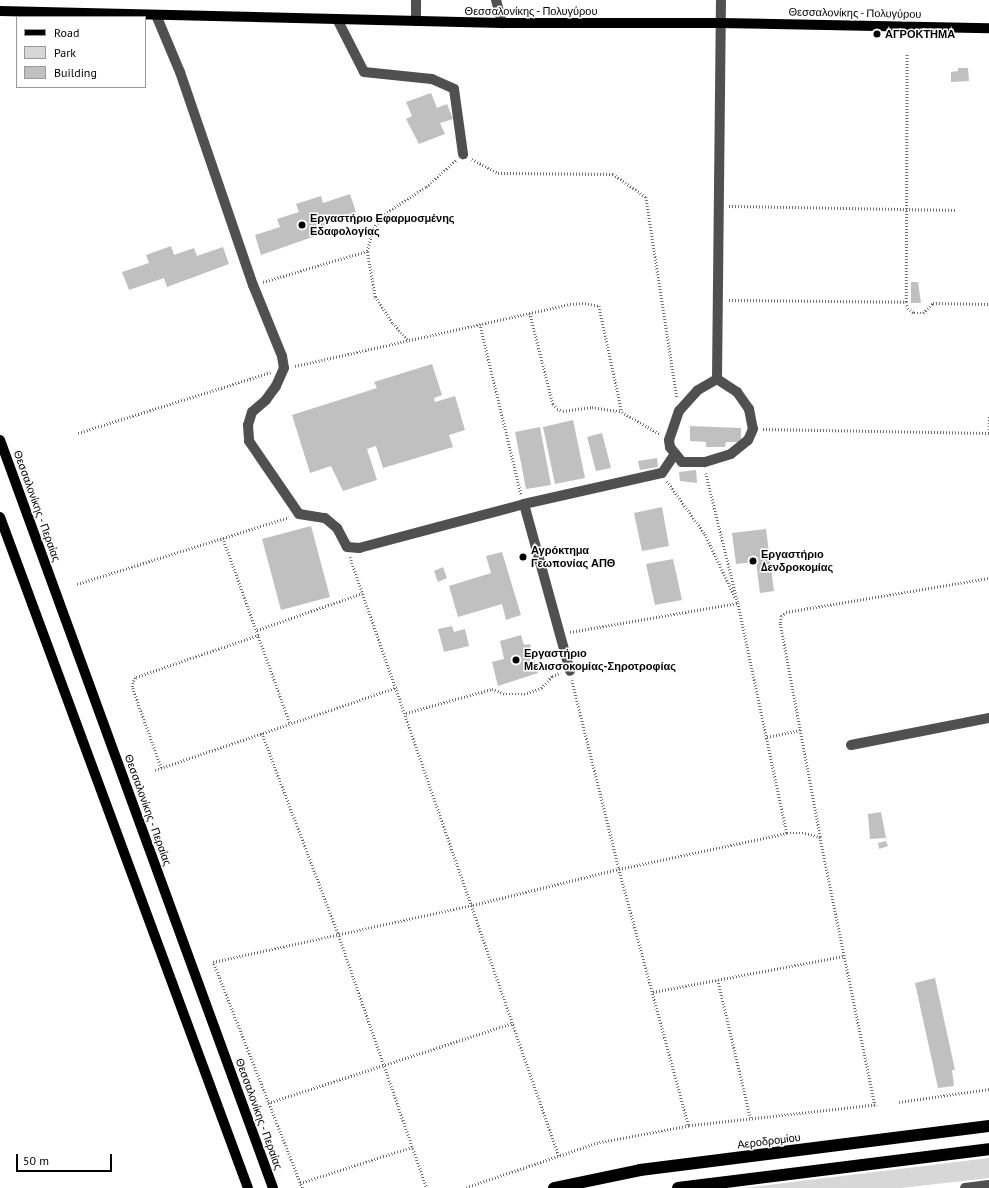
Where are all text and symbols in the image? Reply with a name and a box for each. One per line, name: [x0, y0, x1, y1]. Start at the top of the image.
street label: Θεσσαλονίκης - Πολυγύρου: [464, 4, 598, 18]
street label: Θεσσαλονίκης - Πολυγύρου: [788, 5, 922, 21]
legend: [16, 16, 146, 88]
text: Road: [54, 25, 79, 40]
place label: ΑΓΡΟΚΤΗΜΑ: [885, 27, 955, 41]
marker: ΑΓΡΟΚΤΗΜΑ: [872, 29, 882, 39]
text: Park: [54, 45, 76, 60]
text: Building: [54, 65, 97, 80]
place label: Εργαστήριο Εφαρμοσμένης Εδαφολογίας: [310, 212, 455, 238]
marker: Εργαστήριο Εφαρμοσμένης Εδαφολογίας: [297, 220, 307, 230]
street label: Θεσσαλονίκης - Περαίας: [10, 448, 64, 564]
place label: Αγρόκτημα Γεωπονίας ΑΠΘ: [531, 544, 615, 570]
place label: Εργαστήριο Δενδροκομίας: [761, 548, 833, 574]
marker: Αγρόκτημα Γεωπονίας ΑΠΘ: [518, 552, 528, 562]
marker: Εργαστήριο Δενδροκομίας: [748, 556, 758, 566]
place label: Εργαστήριο Μελισσοκομίας-Σηροτροφίας: [524, 647, 676, 673]
marker: Εργαστήριο Μελισσοκομίας-Σηροτροφίας: [511, 655, 521, 665]
street label: Θεσσαλονίκης - Περαίας: [121, 752, 175, 868]
street label: Θεσσαλονίκης - Περαίας: [232, 1056, 286, 1172]
street label: Αεροδρομίου: [737, 1131, 801, 1151]
scale bar: [18, 1146, 114, 1172]
text: 50 m: [23, 1153, 49, 1168]

